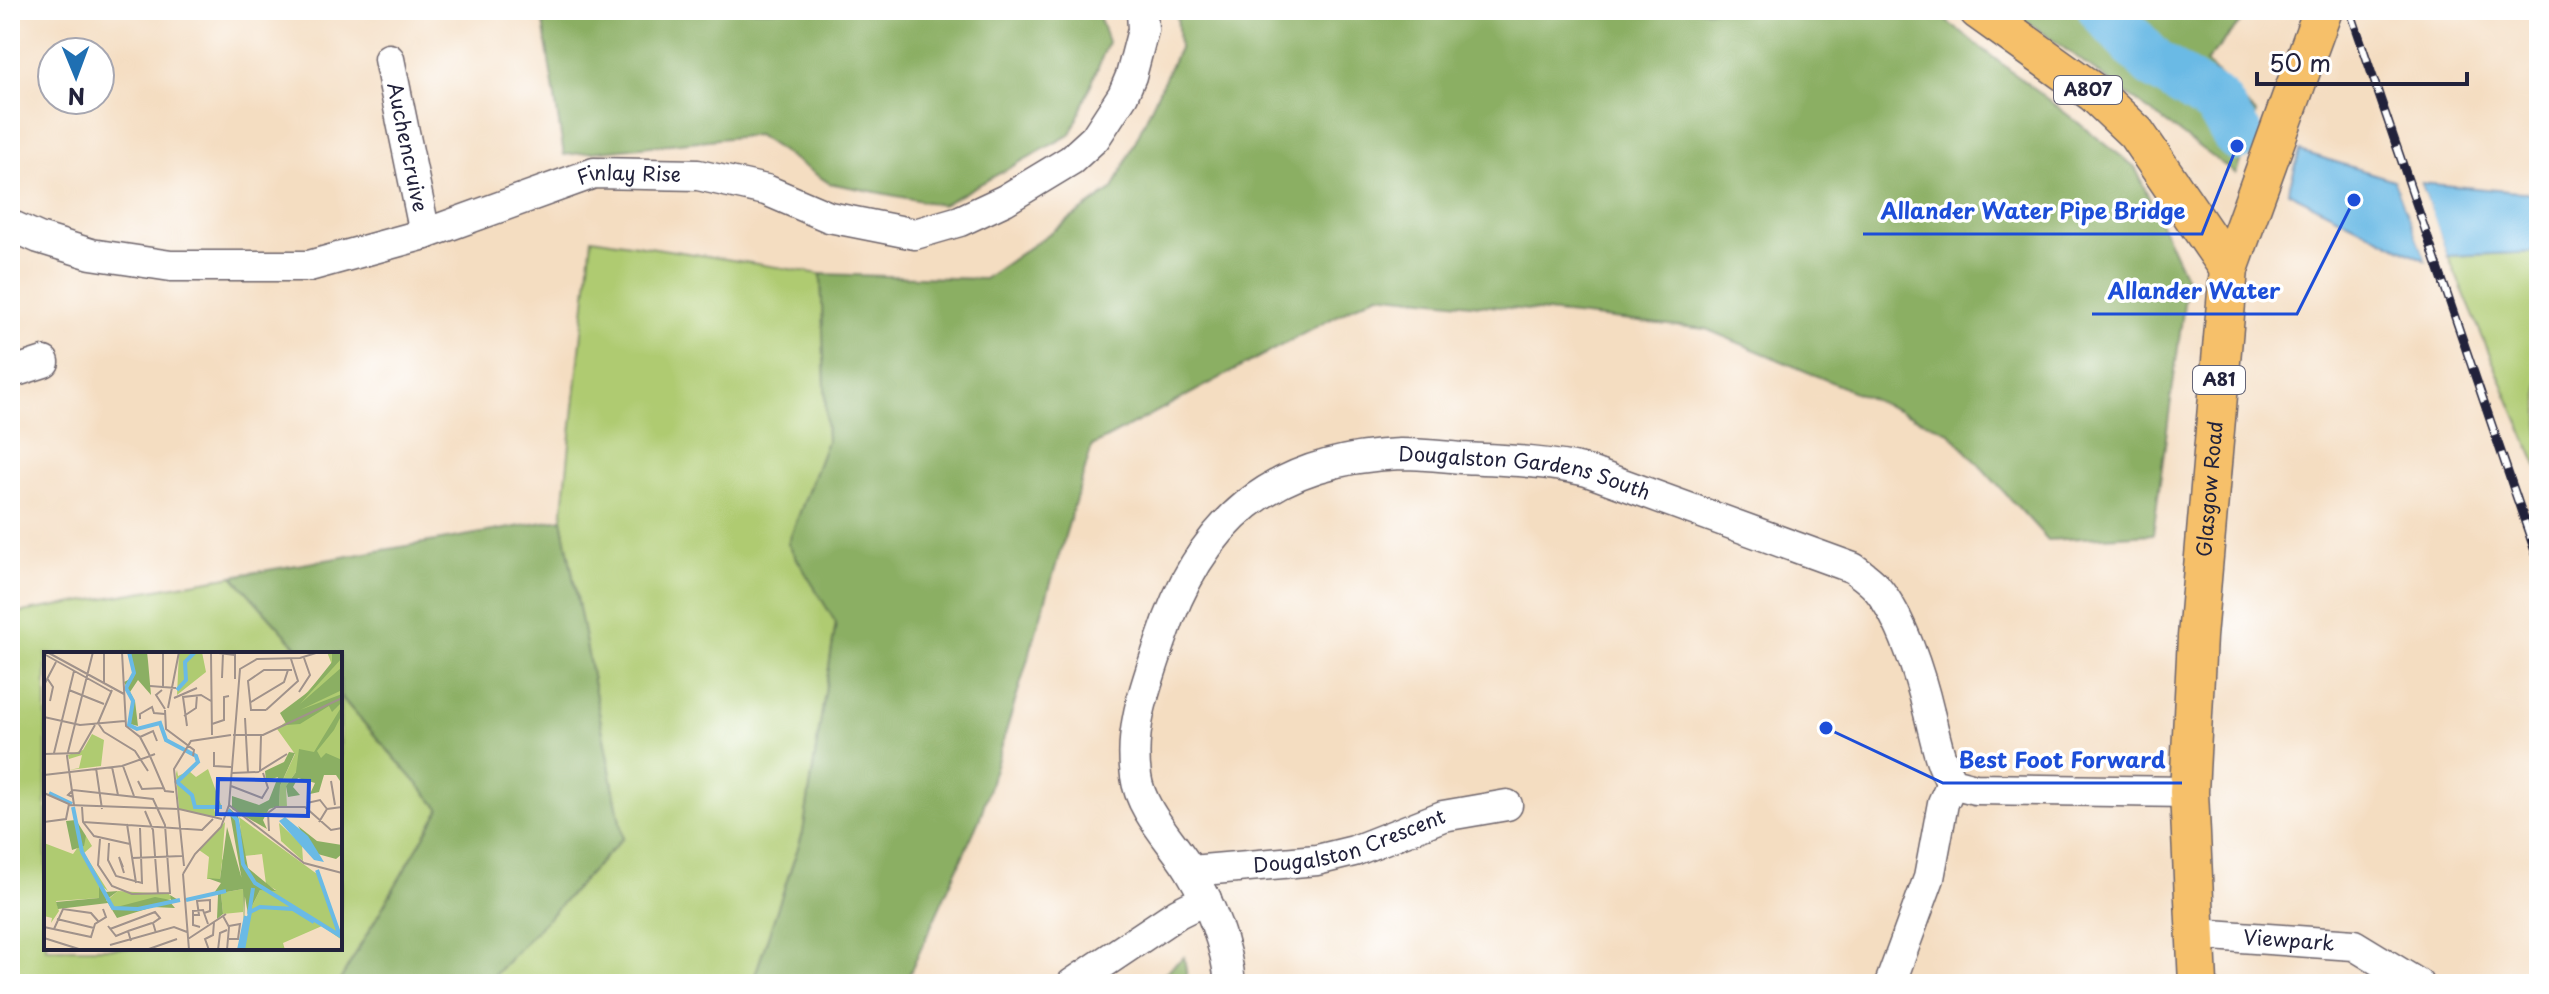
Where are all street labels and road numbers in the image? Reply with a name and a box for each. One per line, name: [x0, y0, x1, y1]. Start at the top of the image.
road number: A807: [2054, 76, 2122, 104]
street label: Auchencruive: [380, 80, 436, 214]
street label: Finlay Rise: [572, 157, 681, 192]
road number: A81: [2193, 366, 2245, 394]
street label: Glasgow Road: [2188, 420, 2230, 558]
street label: Dougalston Gardens South: [1398, 438, 1655, 507]
street label: Dougalston Crescent: [1252, 801, 1449, 880]
street label: Viewpark: [2242, 921, 2335, 958]

